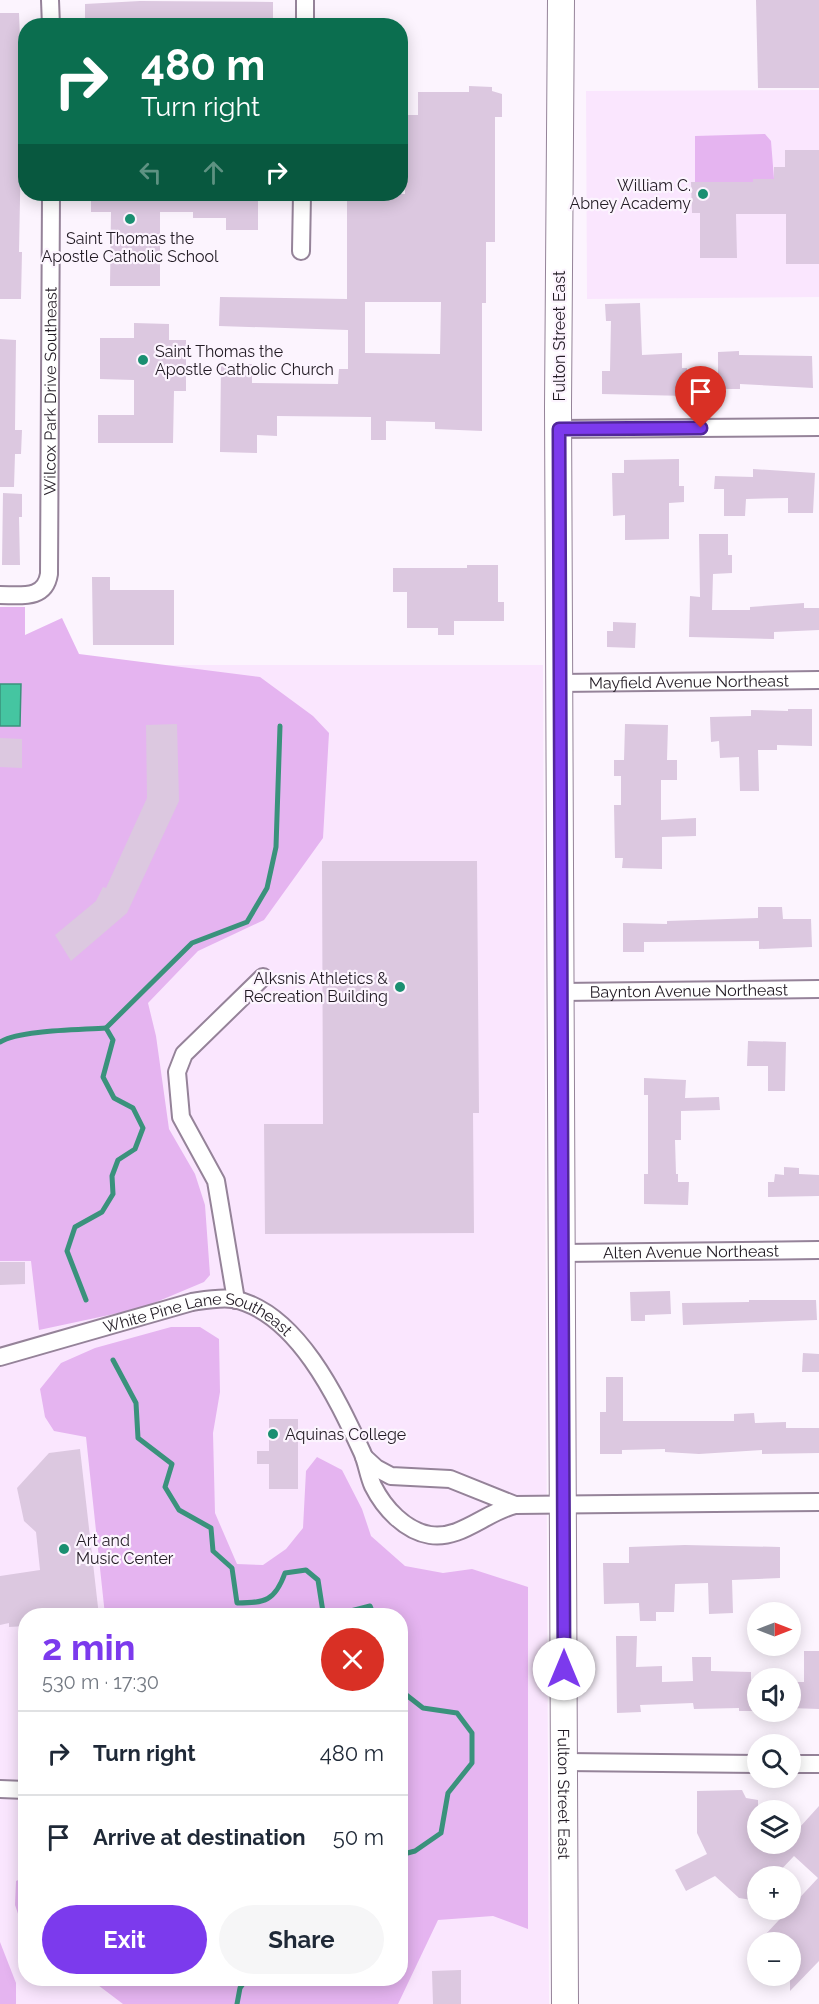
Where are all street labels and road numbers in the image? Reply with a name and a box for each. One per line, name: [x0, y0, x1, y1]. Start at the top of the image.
street label: Fulton Street East: [550, 270, 569, 401]
street label: Wilcox Park Drive Southeast: [40, 286, 60, 495]
street label: Mayfield Avenue Northeast: [589, 671, 790, 692]
street label: Baynton Avenue Northeast: [590, 980, 789, 1001]
street label: Alten Avenue Northeast: [603, 1241, 780, 1262]
street label: White Pine Lane Southeast: [96, 1320, 296, 1350]
street label: Fulton Street East: [554, 1728, 574, 1860]

